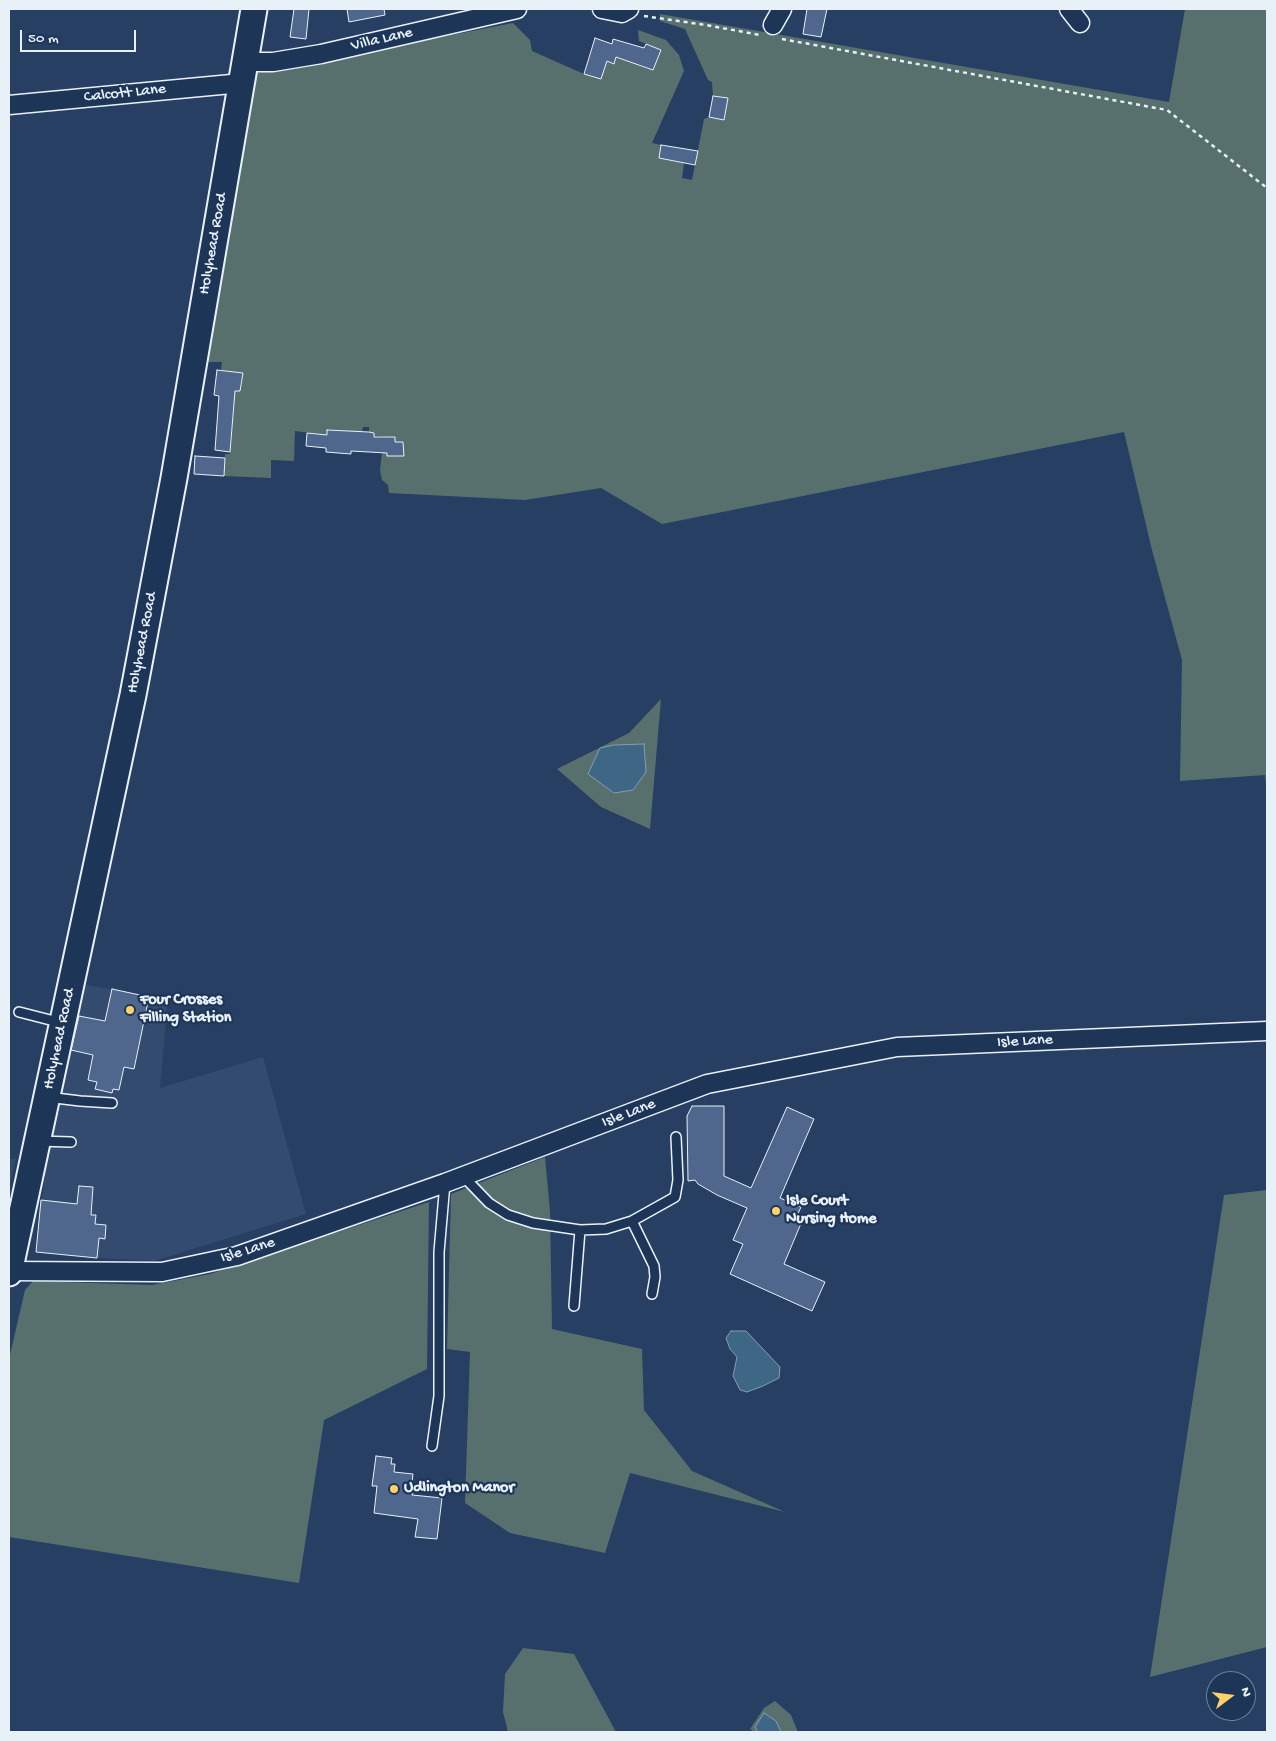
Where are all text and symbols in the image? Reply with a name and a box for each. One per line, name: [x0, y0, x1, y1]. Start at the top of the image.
scale bar: [22, 20, 139, 52]
street label: Villa Lane: [349, 24, 415, 56]
text: 50 m: [28, 30, 59, 48]
street label: Calcott Lane: [83, 80, 167, 108]
street label: Holyhead Road: [196, 192, 232, 296]
street label: Holyhead Road: [124, 591, 162, 695]
street label: Holyhead Road: [40, 987, 80, 1091]
place label: Four Crosses Filling Station: [140, 991, 231, 1029]
marker: Four Crosses Filling Station: [124, 1004, 136, 1016]
street label: Isle Lane: [997, 1031, 1053, 1053]
street label: Isle Lane: [599, 1095, 659, 1133]
place label: Isle Court Nursing Home: [786, 1192, 877, 1230]
marker: Isle Court Nursing Home: [770, 1205, 782, 1217]
street label: Isle Lane: [218, 1234, 278, 1268]
place label: Udlington Manor: [404, 1479, 514, 1499]
marker: Udlington Manor: [388, 1483, 400, 1495]
north arrow: [1206, 1671, 1256, 1721]
text: N: [1236, 1686, 1254, 1699]

